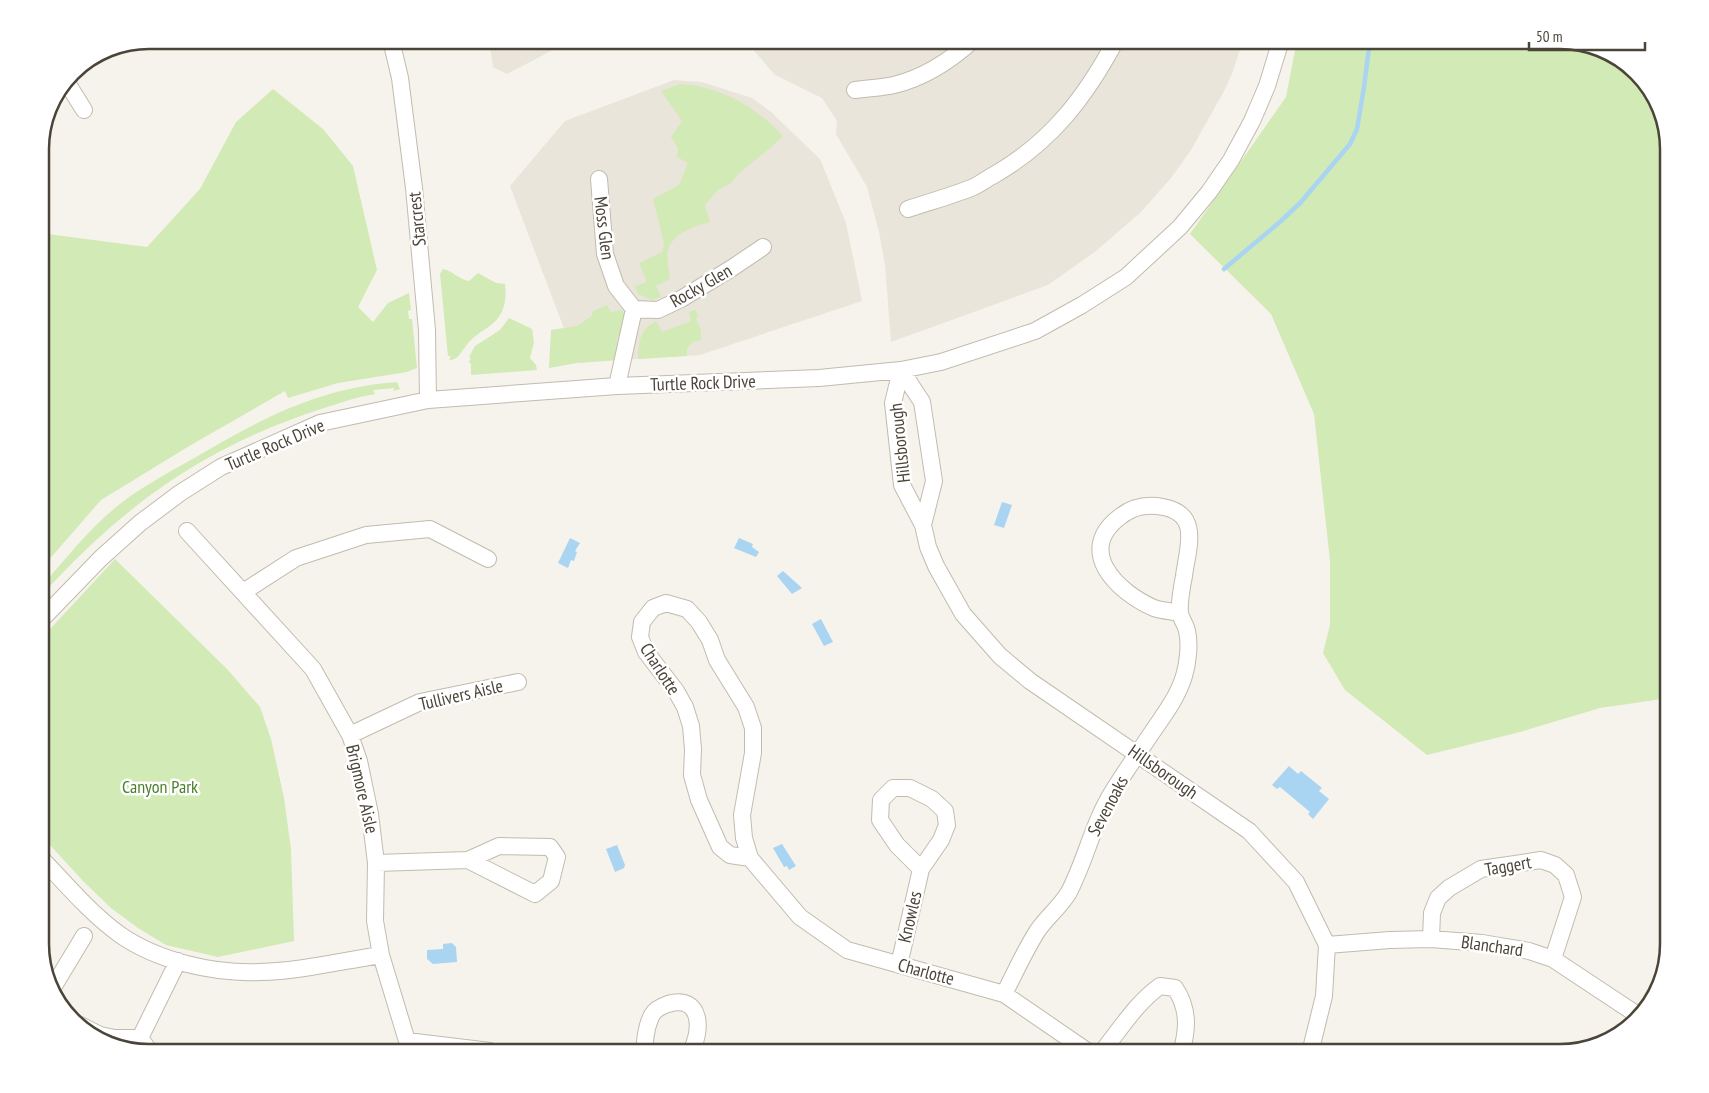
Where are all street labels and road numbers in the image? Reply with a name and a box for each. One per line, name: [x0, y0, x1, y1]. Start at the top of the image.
street label: Starcrest: [402, 191, 431, 247]
street label: Moss Glen: [589, 195, 620, 261]
street label: Rocky Glen: [666, 259, 736, 312]
street label: Turtle Rock Drive: [650, 369, 756, 396]
street label: Hillsborough: [884, 402, 915, 484]
street label: Turtle Rock Drive: [222, 413, 328, 476]
street label: Charlotte: [635, 638, 686, 699]
street label: Tullivers Aisle: [417, 674, 505, 715]
street label: Hillsborough: [1124, 739, 1203, 804]
street label: Brigmore Aisle: [341, 742, 384, 836]
street label: Sevenoaks: [1082, 772, 1133, 840]
street label: Taggert: [1483, 850, 1533, 881]
street label: Knowles: [892, 889, 927, 945]
street label: Blanchard: [1460, 930, 1524, 961]
street label: Charlotte: [895, 953, 957, 990]

